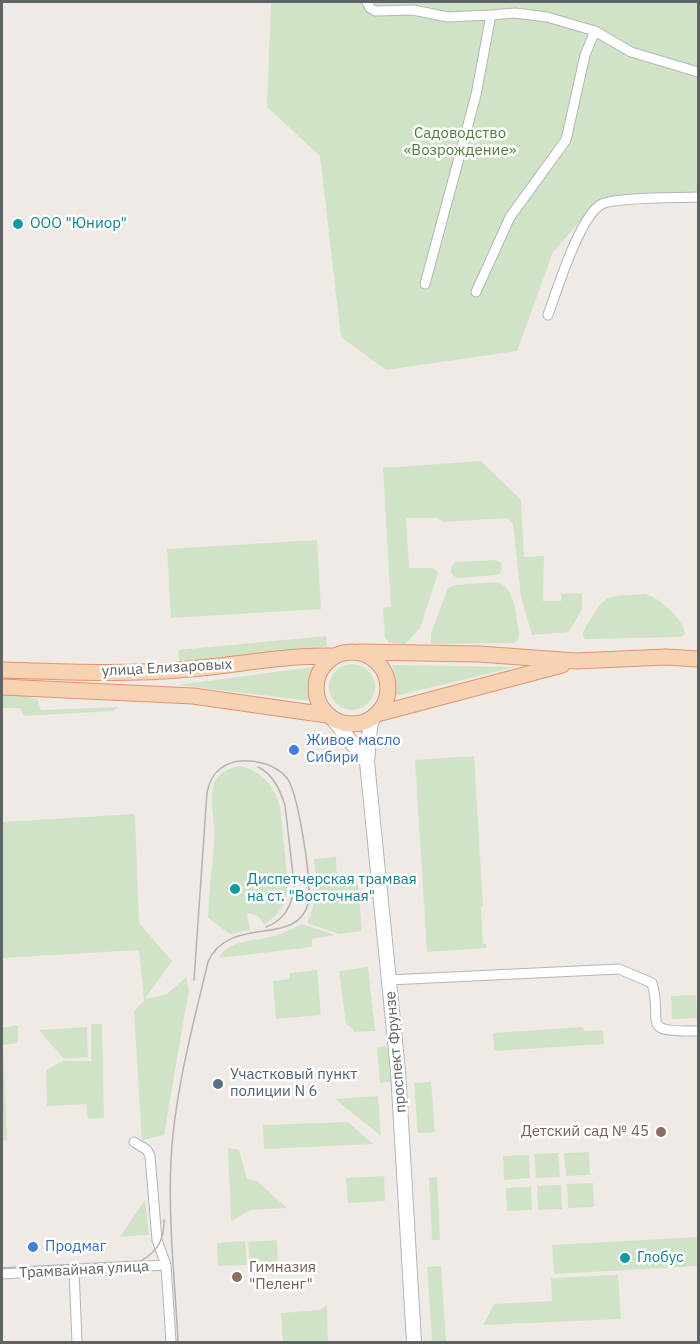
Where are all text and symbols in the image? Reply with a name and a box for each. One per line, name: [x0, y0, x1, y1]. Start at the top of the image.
park label: Садоводство «Возрождение»: [404, 125, 516, 160]
place label: ООО "Юниор": [30, 215, 127, 233]
marker: ООО "Юниор": [11, 217, 25, 231]
street label: улица Елизаровых: [101, 656, 233, 680]
place label: Живое масло Сибири: [306, 732, 401, 767]
marker: Живое масло Сибири: [287, 743, 301, 757]
place label: Диспетчерская трамвая на ст. "Восточная": [247, 871, 417, 906]
marker: Диспетчерская трамвая на ст. "Восточная": [228, 882, 242, 896]
street label: проспект Фрунзе: [382, 990, 410, 1114]
place label: Участковый пункт полиции N 6: [230, 1066, 357, 1101]
marker: Участковый пункт полиции N 6: [211, 1077, 225, 1091]
place label: Детский сад № 45: [521, 1123, 649, 1141]
marker: Детский сад № 45: [654, 1125, 668, 1139]
place label: Продмаг: [45, 1238, 106, 1256]
marker: Продмаг: [26, 1240, 40, 1254]
place label: Глобус: [637, 1249, 683, 1267]
marker: Глобус: [618, 1251, 632, 1265]
street label: Трамвайная улица: [19, 1258, 149, 1282]
place label: Гимназия "Пеленг": [249, 1259, 316, 1294]
marker: Гимназия "Пеленг": [230, 1270, 244, 1284]

